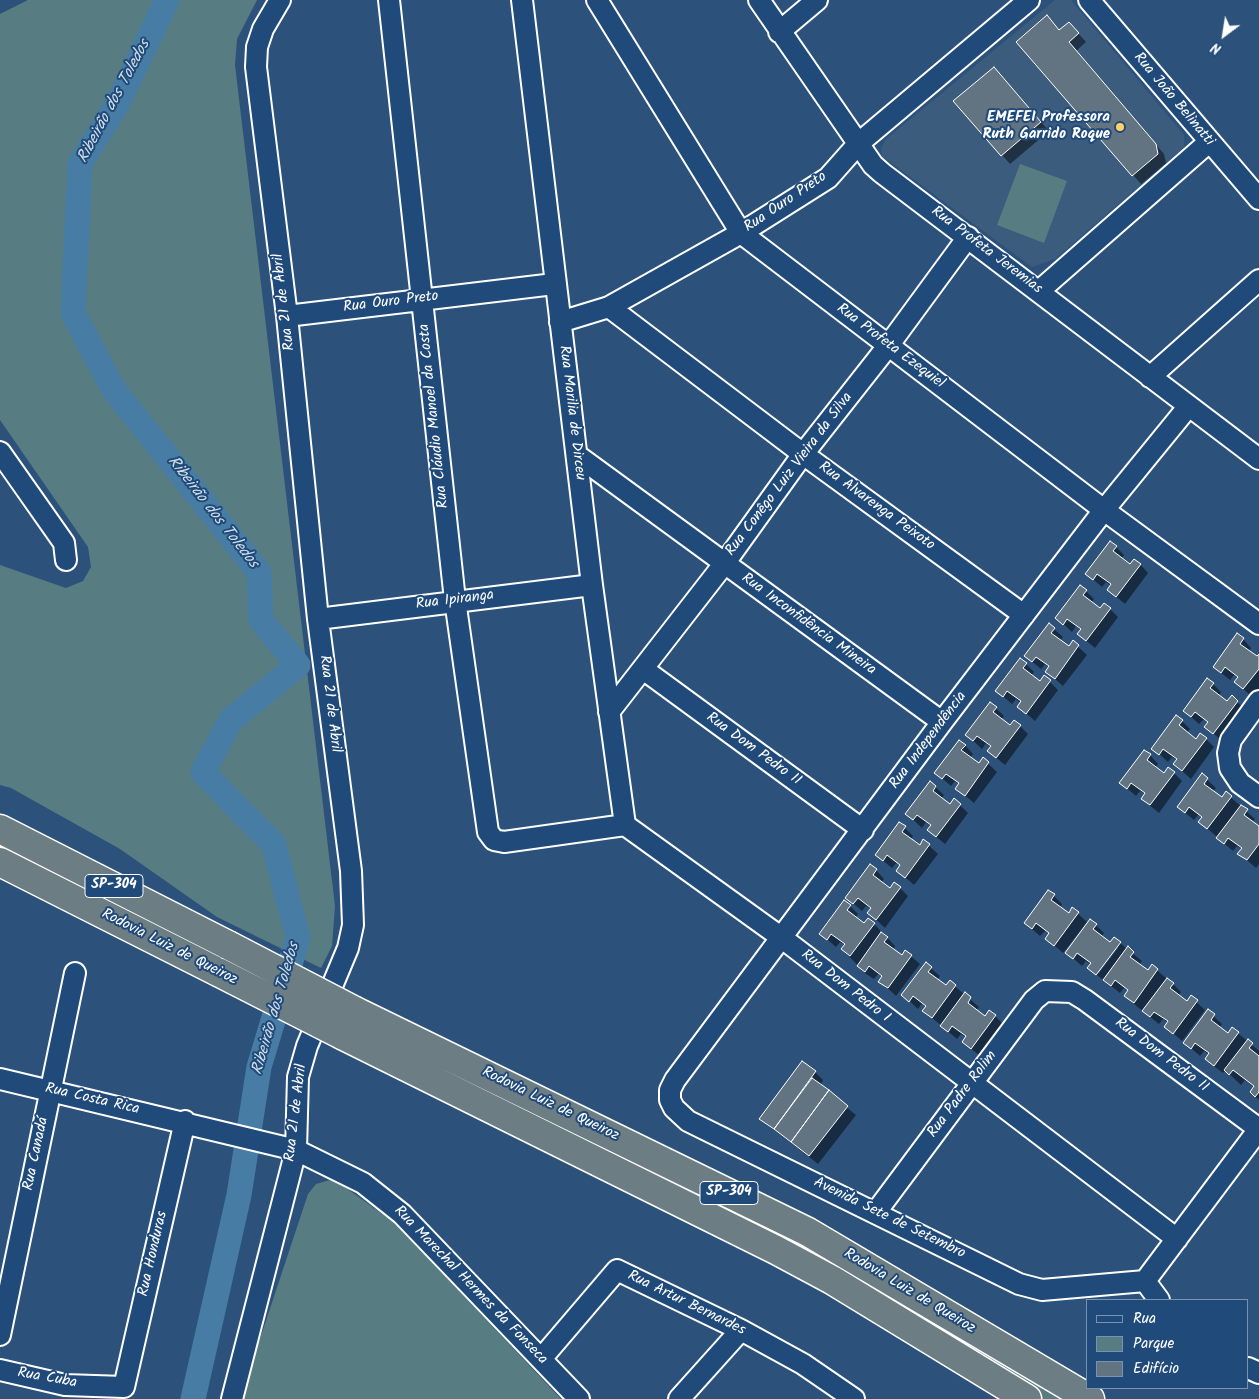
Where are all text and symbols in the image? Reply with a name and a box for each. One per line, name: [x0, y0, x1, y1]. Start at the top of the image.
north arrow: [1199, 10, 1249, 60]
text: N: [1207, 36, 1226, 60]
water label: Ribeirão dos Toledos: [74, 37, 156, 167]
street label: Rua João Belinatti: [1129, 50, 1217, 150]
place label: EMEFEI Professora Ruth Garrido Roque: [982, 109, 1110, 144]
marker: EMEFEI Professora Ruth Garrido Roque: [1114, 121, 1126, 133]
street label: Rua Ouro Preto: [741, 169, 831, 237]
street label: Rua Profeta Jeremias: [927, 203, 1045, 299]
street label: Rua 21 de Abril: [270, 252, 300, 352]
street label: Rua Ouro Preto: [342, 288, 440, 318]
street label: Rua Profeta Ezequiel: [832, 301, 948, 393]
street label: Rua Cláudio Manoel da Costa: [416, 323, 454, 509]
street label: Rua Marilia de Dirceu: [554, 344, 588, 482]
street label: Rua Conêgo Luiz Vieira da Silva: [723, 390, 857, 560]
water label: Ribeirão dos Toledos: [162, 453, 262, 573]
street label: Rua Alvarenga Peixoto: [814, 459, 938, 555]
street label: Rua Inconfidência Mineira: [737, 570, 879, 680]
street label: Rua Ipiranga: [415, 587, 495, 615]
street label: Rua 21 de Abril: [314, 654, 344, 754]
street label: Rua Independência: [887, 689, 971, 793]
street label: Rua Dom Pedro II: [702, 710, 804, 790]
road number: SP-304: [85, 874, 143, 898]
street label: Rodovia Luiz de Queiroz: [98, 906, 240, 990]
water label: Ribeirão dos Toledos: [249, 941, 305, 1077]
street label: Rua Dom Pedro I: [797, 947, 893, 1027]
street label: Rua Dom Pedro II: [1110, 1015, 1212, 1097]
street label: Rua Padre Rolim: [924, 1048, 1002, 1142]
street label: Rua 21 de Abril: [282, 1063, 312, 1163]
street label: Rodovia Luiz de Queiroz: [479, 1064, 621, 1146]
street label: Rua Costa Rica: [43, 1080, 141, 1120]
street label: Rua Canadá: [20, 1116, 54, 1192]
street label: Avenida Sete de Setembro: [810, 1174, 968, 1264]
road number: SP-304: [700, 1182, 758, 1204]
street label: Rua Marechal Hermes da Fonseca: [389, 1203, 551, 1369]
street label: Rua Honduras: [135, 1210, 173, 1298]
street label: Rodovia Luiz de Queiroz: [840, 1246, 978, 1338]
street label: Rua Artur Bernardes: [624, 1268, 748, 1340]
legend: [1086, 1299, 1249, 1389]
text: Rua: [1133, 1307, 1156, 1331]
text: Parque: [1133, 1332, 1174, 1356]
text: Edifício: [1133, 1357, 1179, 1381]
street label: Rua Cuba: [16, 1365, 78, 1393]

